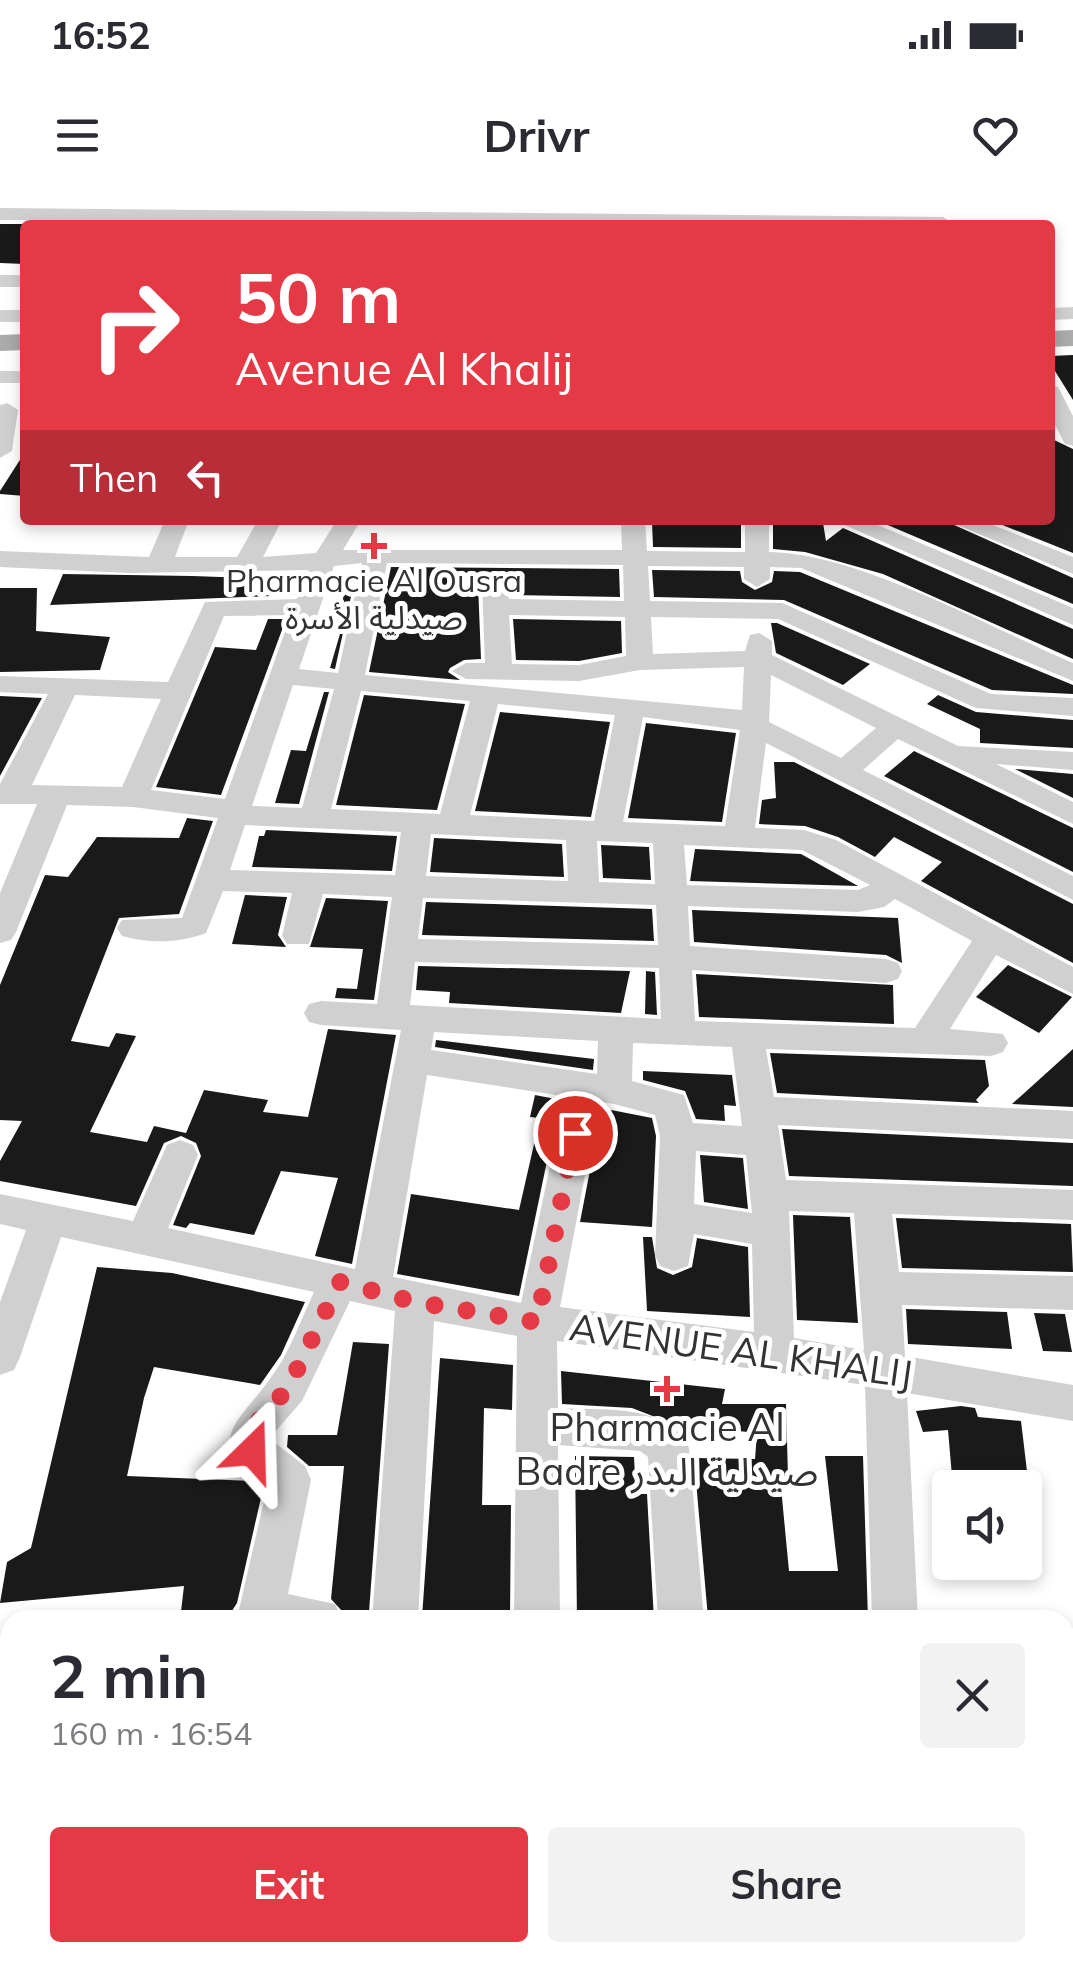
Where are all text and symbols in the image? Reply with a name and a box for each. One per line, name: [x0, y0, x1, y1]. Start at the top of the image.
text: 16:52: [50, 11, 151, 59]
text: Drivr: [484, 107, 589, 163]
icon: menu: [50, 108, 105, 163]
icon: heart: [968, 108, 1023, 163]
text: 50 m: [235, 253, 401, 341]
icon: right: [70, 260, 200, 390]
text: Avenue Al Khalij: [235, 340, 573, 396]
icon: left: [178, 450, 233, 505]
text: Then: [70, 454, 158, 502]
marker: Pharmacie Al Ousra صيدلية الأسرة: [363, 535, 385, 557]
place label: Pharmacie Al Ousra صيدلية الأسرة: [226, 560, 522, 637]
pin: [533, 1091, 618, 1176]
icon: arrive: [548, 1106, 603, 1161]
street label: AVENUE AL KHALIJ: [567, 1302, 916, 1398]
marker: Pharmacie Al Badre صيدلية البدر: [656, 1378, 678, 1400]
position arrow: [200, 1399, 304, 1503]
place label: Pharmacie Al Badre صيدلية البدر: [516, 1403, 818, 1495]
map controls: [932, 1470, 1042, 1580]
button: sound: [932, 1470, 1042, 1580]
text: 2 min: [50, 1638, 208, 1713]
button: close: [920, 1643, 1025, 1748]
text: 160 m · 16:54: [50, 1713, 252, 1753]
button: Exit: [50, 1827, 528, 1942]
button: Share: [548, 1827, 1025, 1942]

